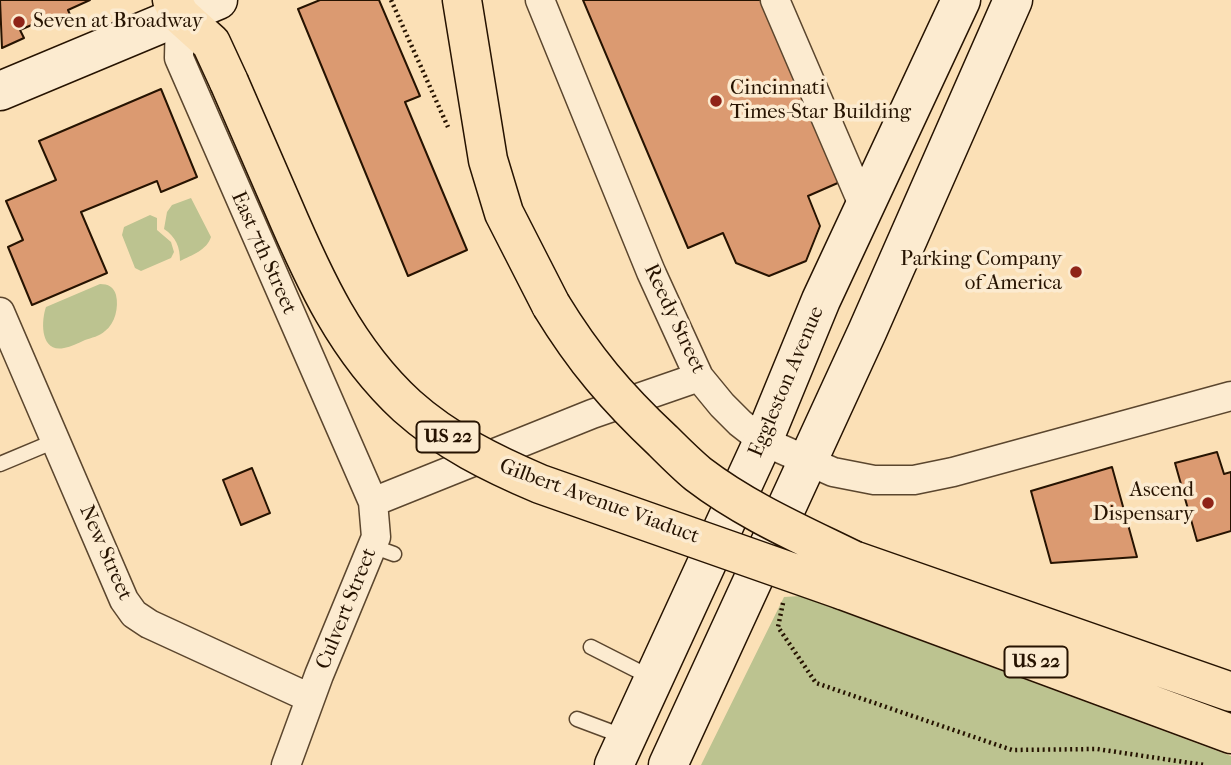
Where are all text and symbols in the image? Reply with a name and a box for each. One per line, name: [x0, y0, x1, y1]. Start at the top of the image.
place label: Seven at Broadway: [33, 9, 203, 35]
marker: Seven at Broadway: [11, 14, 27, 30]
place label: Cincinnati Times-Star Building: [730, 76, 911, 126]
marker: Cincinnati Times-Star Building: [708, 93, 724, 109]
street label: East 7th Street: [225, 188, 301, 318]
place label: Parking Company of America: [900, 247, 1062, 297]
street label: Reedy Street: [638, 260, 710, 378]
marker: Parking Company of America: [1068, 264, 1084, 280]
street label: Eggleston Avenue: [744, 303, 830, 461]
road number: US 22: [416, 422, 480, 452]
street label: Gilbert Avenue Viaduct: [496, 454, 702, 550]
place label: Ascend Dispensary: [1092, 478, 1194, 528]
marker: Ascend Dispensary: [1200, 495, 1216, 511]
street label: New Street: [73, 502, 137, 604]
street label: Culvert Street: [311, 545, 383, 673]
road number: US 22: [1004, 646, 1068, 678]

